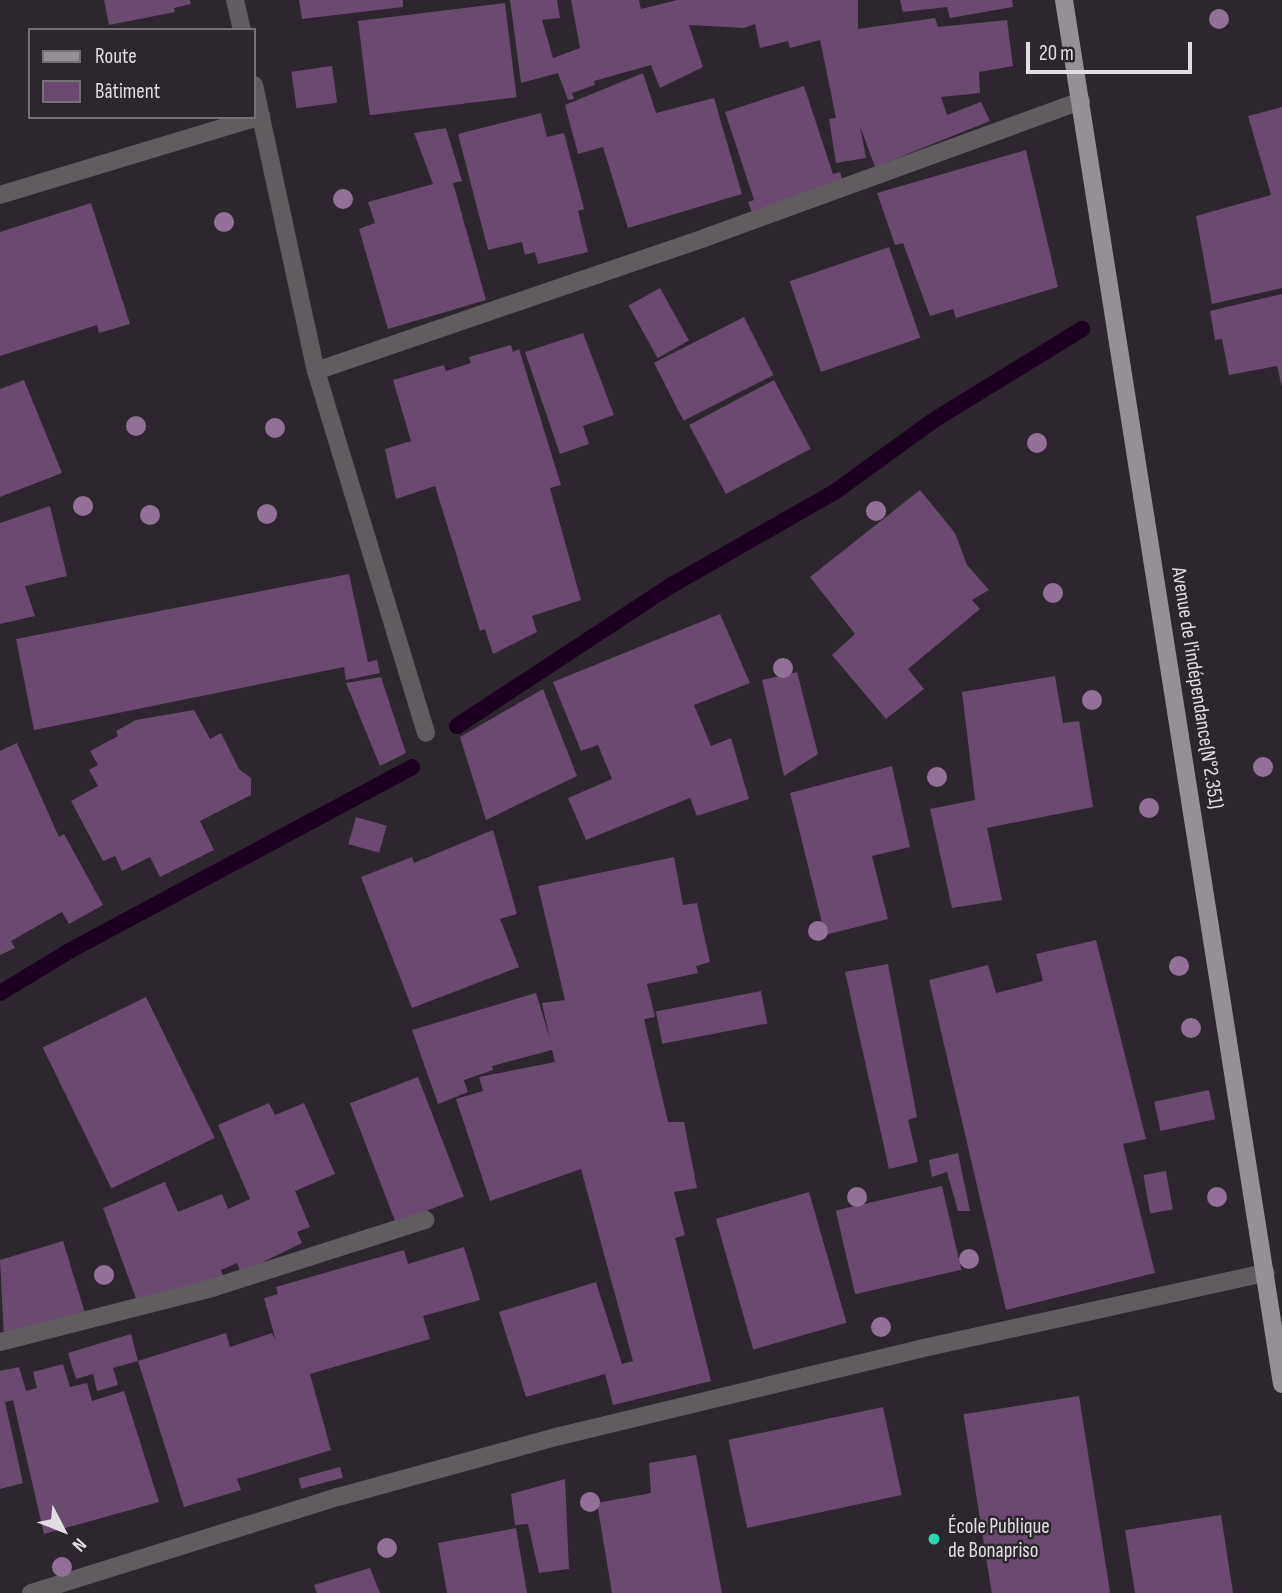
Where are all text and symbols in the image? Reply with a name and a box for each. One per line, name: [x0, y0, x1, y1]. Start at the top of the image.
legend: [28, 28, 256, 119]
scale bar: [1030, 28, 1196, 72]
text: 20 m: [1039, 41, 1074, 66]
text: Route: [95, 44, 137, 69]
text: Bâtiment: [95, 79, 160, 104]
street label: Avenue de l'indépendance(N°2.351): [1165, 565, 1229, 811]
north arrow: [28, 1495, 98, 1565]
place label: École Publique de Bonapriso: [948, 1514, 1050, 1564]
marker: École Publique de Bonapriso: [926, 1531, 942, 1547]
text: N: [67, 1533, 91, 1556]

